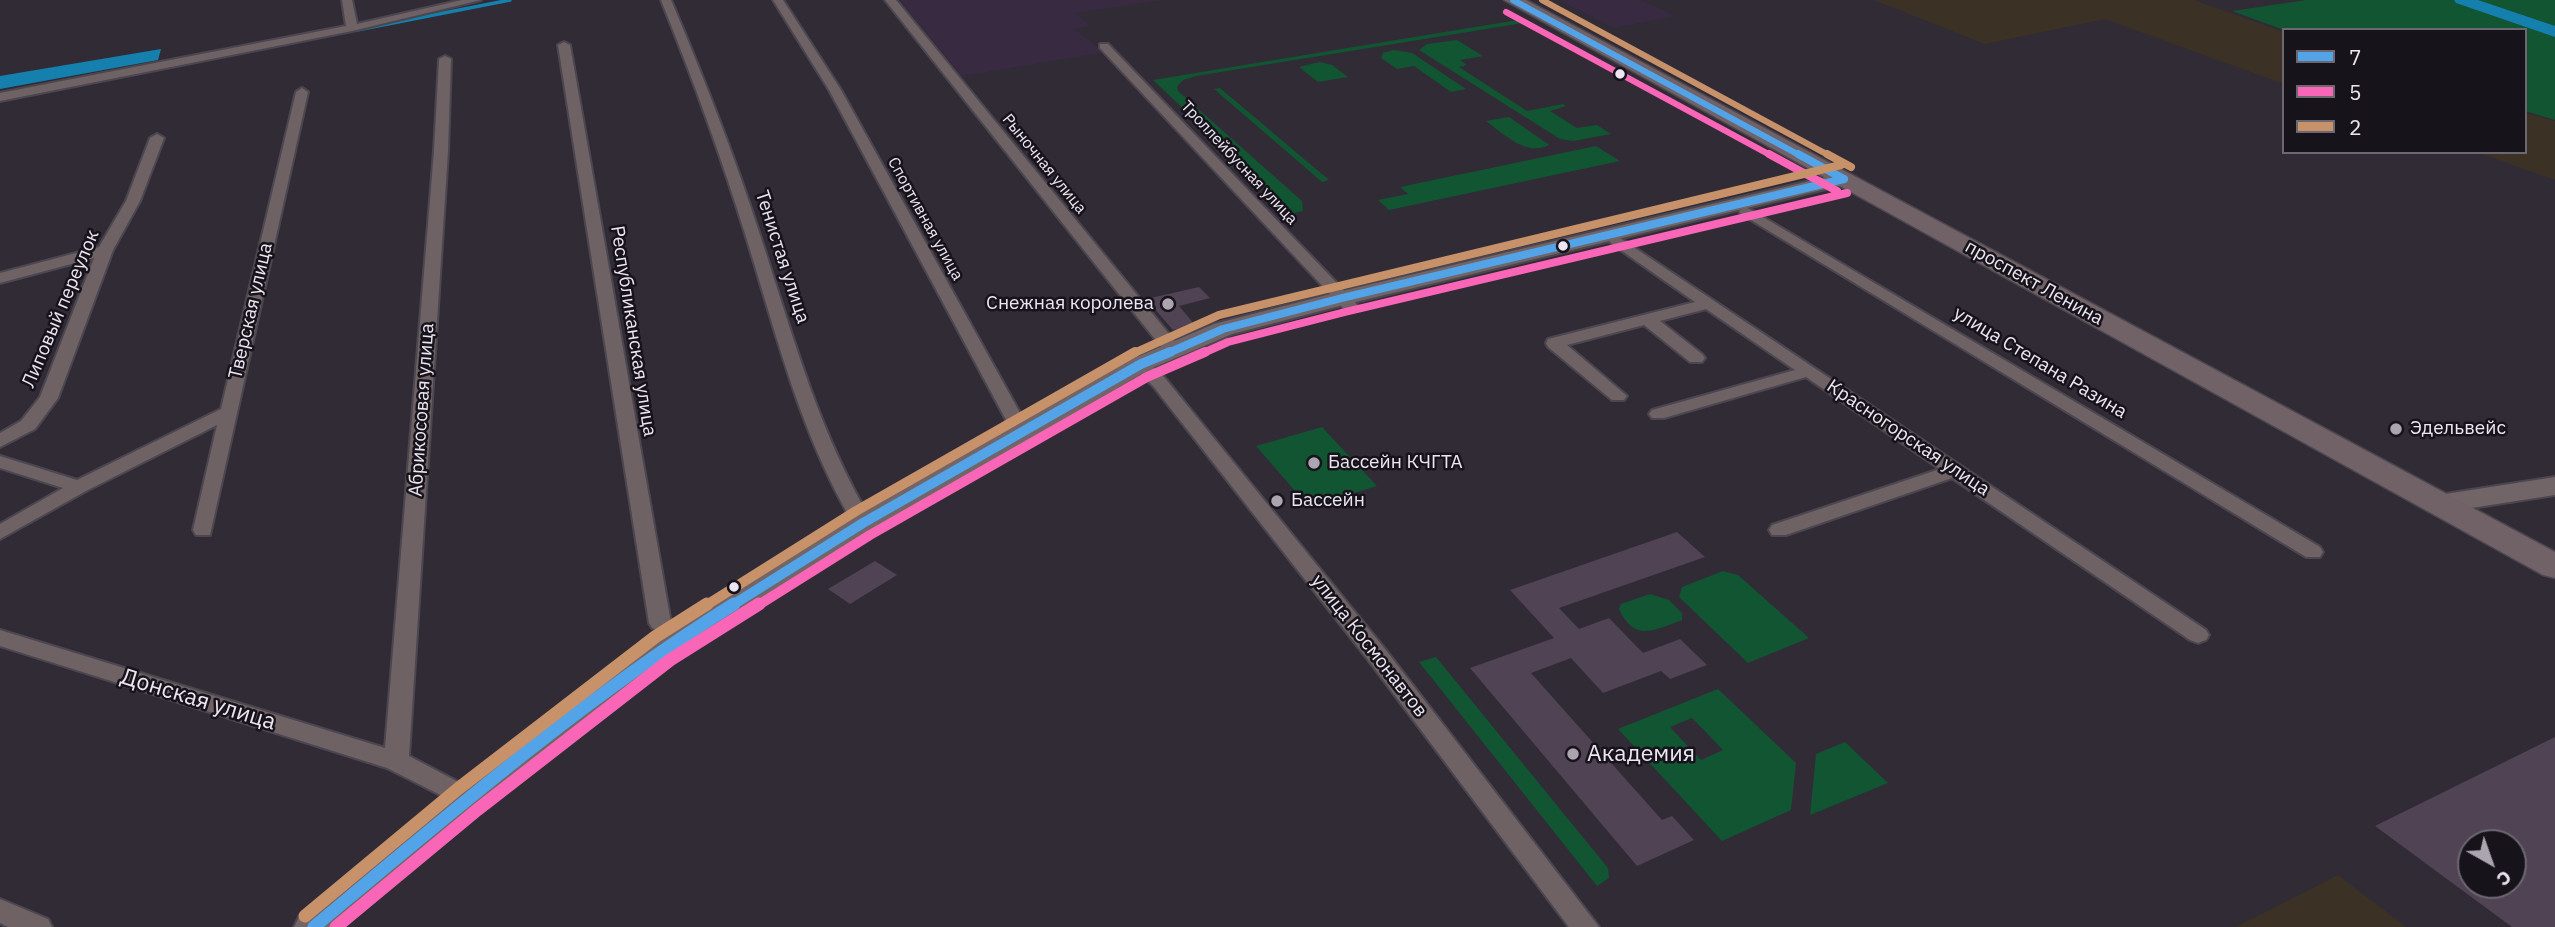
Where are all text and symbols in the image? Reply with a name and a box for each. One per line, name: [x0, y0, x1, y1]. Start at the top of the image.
legend: [2282, 28, 2527, 154]
text: 7: [2349, 43, 2362, 71]
unlabelled marker: [1613, 67, 1627, 81]
text: 5: [2349, 78, 2362, 106]
street label: Троллейбусная улица: [1177, 97, 1301, 229]
street label: Рыночная улица: [998, 110, 1090, 218]
text: 2: [2349, 113, 2362, 141]
street label: Спортивная улица: [883, 154, 967, 284]
street label: Тенистая улица: [750, 188, 814, 326]
street label: Республиканская улица: [605, 224, 661, 438]
street label: Липовый переулок: [17, 227, 105, 391]
street label: проспект Ленина: [1961, 236, 2107, 330]
unlabelled marker: [1556, 239, 1570, 253]
street label: Тверская улица: [224, 241, 278, 381]
place label: Снежная королева: [986, 293, 1154, 315]
marker: Снежная королева: [1160, 296, 1176, 312]
street label: улица Степана Разина: [1949, 302, 2131, 424]
street label: Абрикосовая улица: [405, 322, 439, 498]
street label: Красногорская улица: [1822, 375, 1994, 501]
place label: Эдельвейс: [2410, 418, 2506, 440]
marker: Эдельвейс: [2388, 421, 2404, 437]
place label: Бассейн КЧГТА: [1328, 452, 1463, 474]
marker: Бассейн КЧГТА: [1306, 455, 1322, 471]
place label: Бассейн: [1291, 490, 1365, 512]
marker: Бассейн: [1269, 493, 1285, 509]
street label: улица Космонавтов: [1306, 570, 1432, 722]
unlabelled marker: [727, 580, 741, 594]
street label: Донская улица: [117, 663, 279, 737]
place label: Академия: [1587, 740, 1695, 768]
marker: Академия: [1565, 746, 1581, 762]
north arrow: [2457, 829, 2527, 899]
text: С: [2492, 865, 2517, 892]

